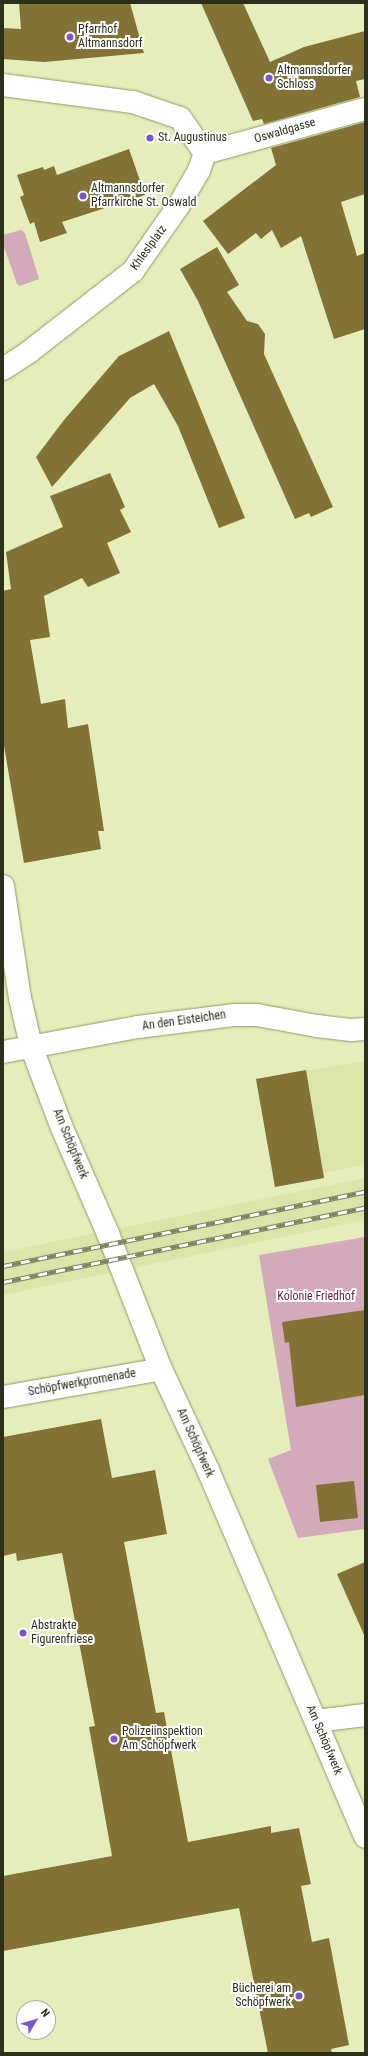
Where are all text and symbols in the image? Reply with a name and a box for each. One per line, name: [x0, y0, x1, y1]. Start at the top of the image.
place label: Pfarrhof Altmannsdorf: [78, 23, 143, 51]
marker: Pfarrhof Altmannsdorf: [65, 32, 75, 42]
place label: Altmannsdorfer Schloss: [277, 64, 351, 92]
marker: Altmannsdorfer Schloss: [264, 73, 274, 83]
street label: Oswaldgasse: [253, 115, 317, 147]
place label: St. Augustinus: [158, 131, 227, 145]
marker: St. Augustinus: [145, 133, 155, 143]
place label: Altmannsdorfer Pfarrkirche St. Oswald: [91, 182, 197, 210]
marker: Altmannsdorfer Pfarrkirche St. Oswald: [78, 191, 88, 201]
street label: Khleslplatz: [128, 223, 170, 273]
street label: An den Eisteichen: [141, 1008, 227, 1034]
street label: Am Schöpfwerk: [49, 1107, 91, 1181]
park label: Kolonie Friedhof: [277, 1290, 355, 1304]
street label: Schöpfwerkpromenade: [27, 1366, 137, 1400]
street label: Am Schöpfwerk: [173, 1406, 217, 1480]
place label: Abstrakte Figurenfriese: [31, 1619, 93, 1647]
marker: Abstrakte Figurenfriese: [18, 1628, 28, 1638]
street label: Am Schöpfwerk: [303, 1703, 345, 1777]
place label: Polizeiinspektion Am Schöpfwerk: [122, 1725, 203, 1753]
marker: Polizeiinspektion Am Schöpfwerk: [109, 1734, 119, 1744]
place label: Bücherei am Schöpfwerk: [232, 1982, 291, 2010]
marker: Bücherei am Schöpfwerk: [294, 1991, 304, 2001]
north arrow: [16, 2000, 56, 2040]
text: N: [38, 2006, 52, 2020]

